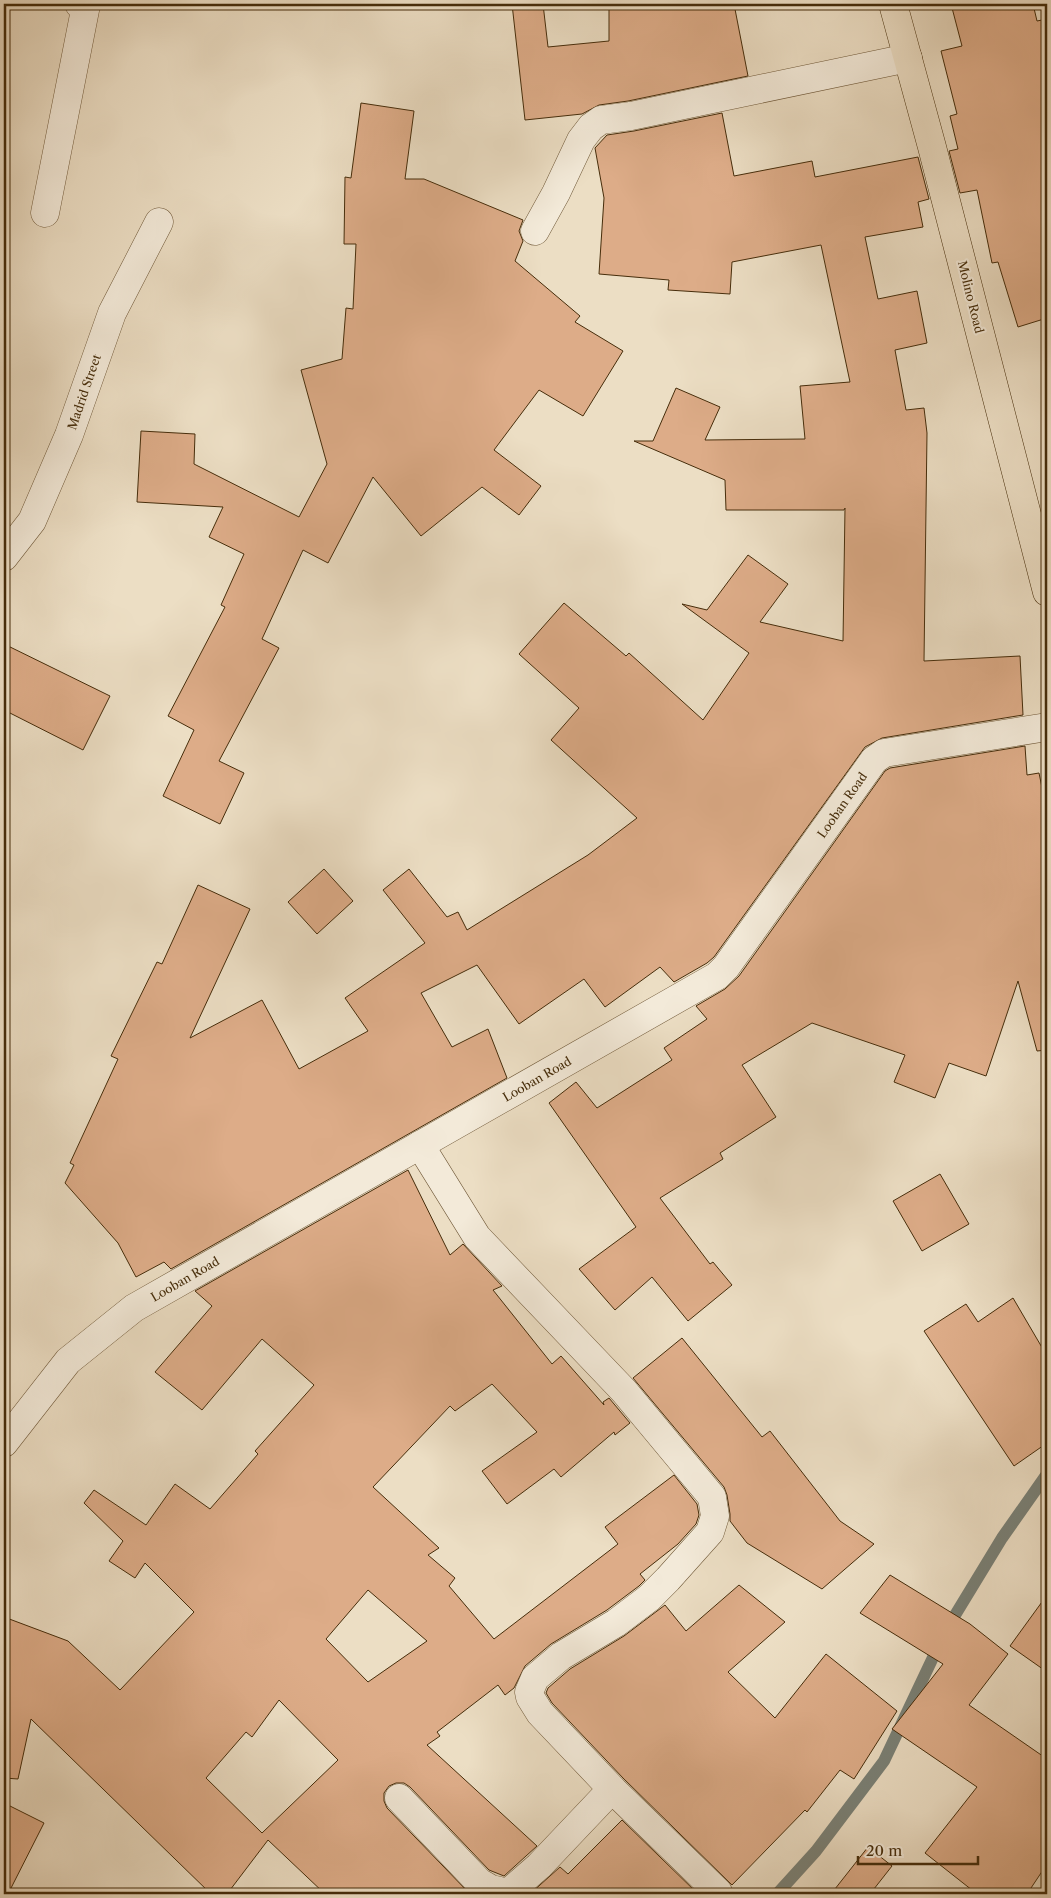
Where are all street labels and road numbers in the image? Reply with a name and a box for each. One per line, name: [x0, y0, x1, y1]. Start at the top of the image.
street label: Molino Road: [955, 259, 987, 335]
street label: Madrid Street: [64, 352, 104, 432]
street label: Looban Road: [814, 769, 870, 841]
street label: Looban Road: [500, 1053, 574, 1105]
street label: Looban Road: [148, 1253, 222, 1305]

